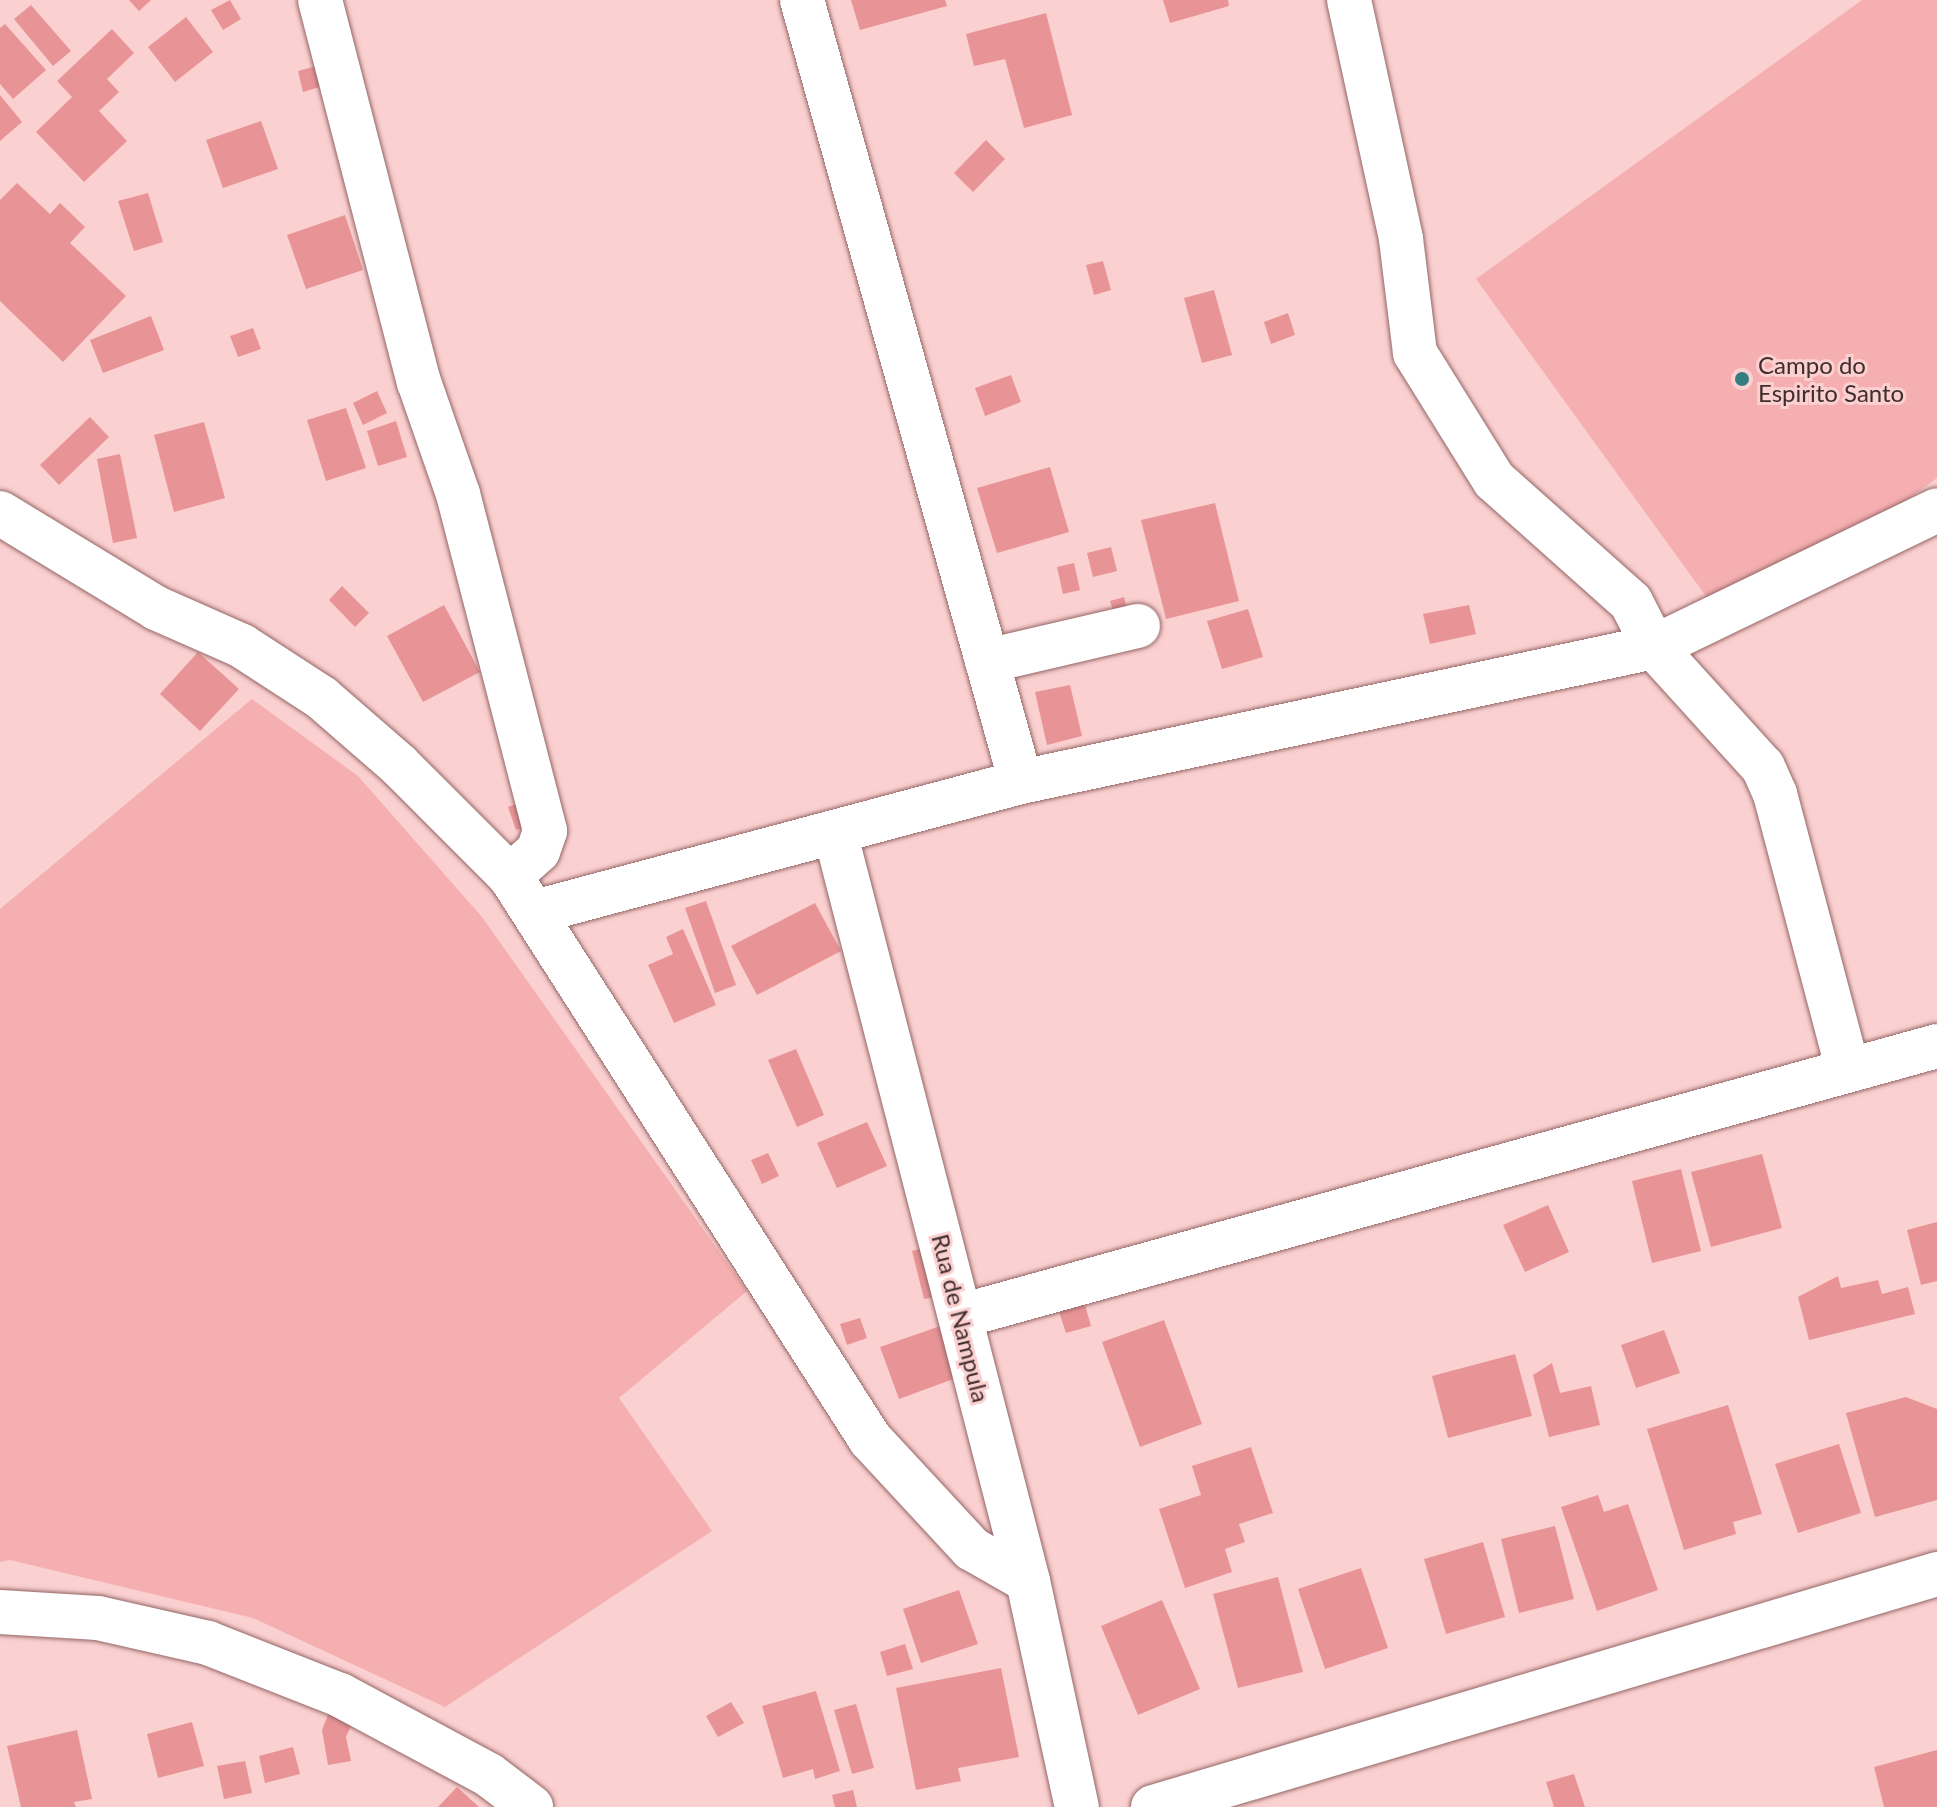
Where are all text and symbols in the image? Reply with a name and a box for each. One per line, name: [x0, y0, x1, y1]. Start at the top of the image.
place label: Campo do Espirito Santo: [1758, 351, 1904, 407]
marker: Campo do Espirito Santo: [1733, 370, 1751, 388]
street label: Rua de Nampula: [926, 1231, 996, 1405]

